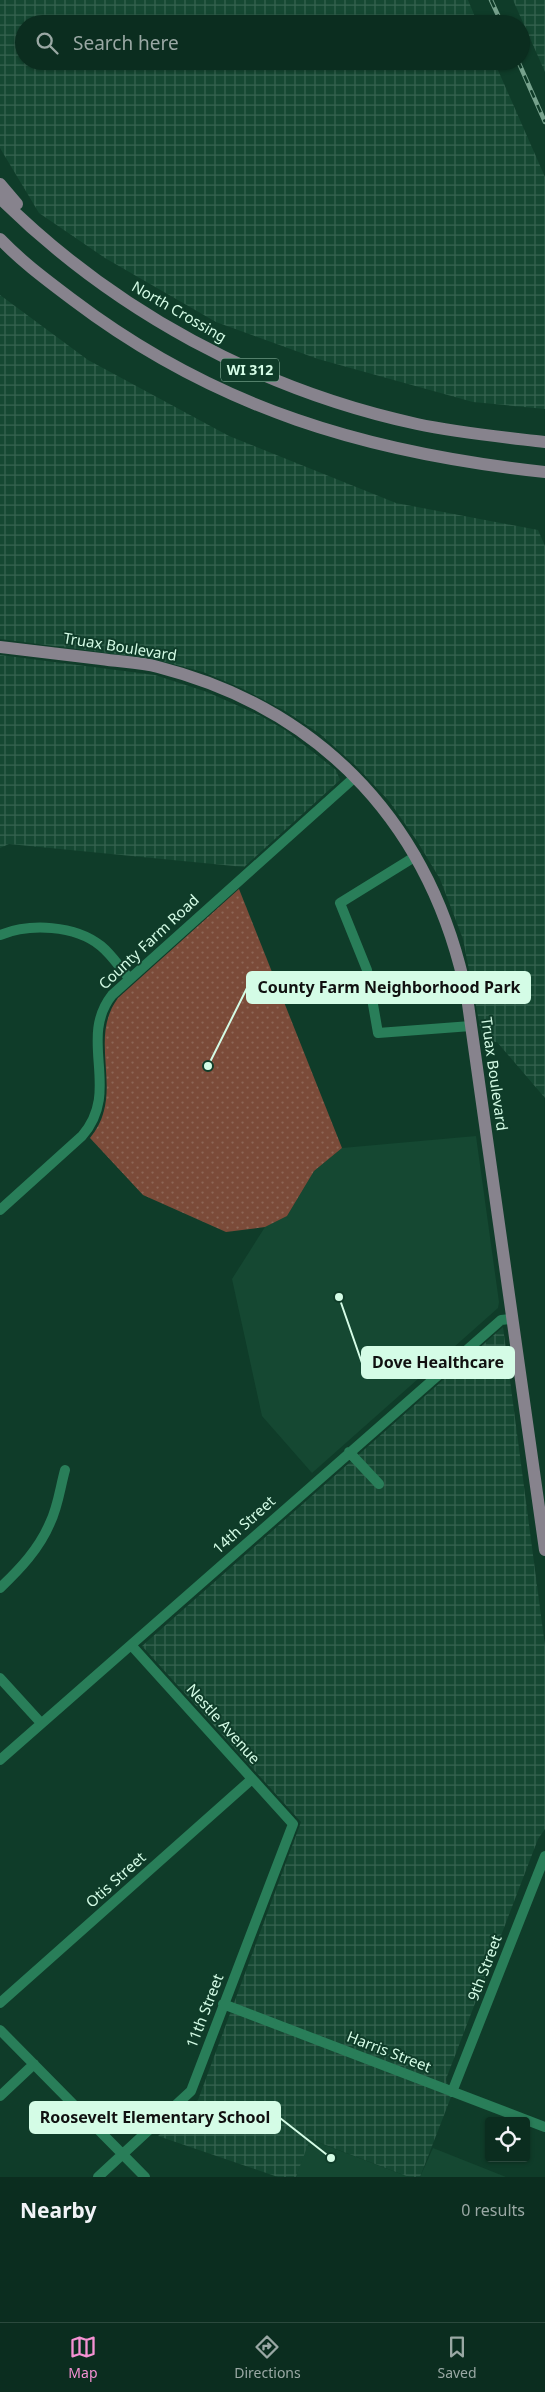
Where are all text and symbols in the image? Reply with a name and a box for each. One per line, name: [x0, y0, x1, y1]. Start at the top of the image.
search box: [15, 15, 530, 70]
icon: search: [33, 29, 61, 57]
text: Search here: [73, 30, 179, 56]
street label: North Crossing: [128, 276, 231, 346]
road number: WI 312: [221, 358, 279, 382]
street label: Truax Boulevard: [62, 627, 178, 665]
street label: County Farm Road: [94, 889, 203, 993]
callout: County Farm Neighborhood Park: [247, 972, 530, 1003]
text: County Farm Neighborhood Park: [258, 976, 521, 998]
street label: Truax Boulevard: [477, 1016, 513, 1132]
callout: Dove Healthcare: [362, 1347, 514, 1378]
text: Dove Healthcare: [372, 1351, 504, 1373]
street label: 14th Street: [208, 1490, 279, 1558]
street label: Nestle Avenue: [182, 1679, 265, 1768]
street label: Otis Street: [81, 1847, 150, 1911]
street label: 9th Street: [462, 1931, 506, 2003]
street label: 11th Street: [181, 1970, 228, 2050]
street label: Harris Street: [344, 2026, 435, 2077]
callout: Roosevelt Elementary School: [30, 2102, 280, 2133]
text: Roosevelt Elementary School: [40, 2106, 270, 2128]
map controls: [485, 2117, 530, 2162]
button: locate: [485, 2117, 530, 2162]
text: Nearby: [20, 2196, 96, 2224]
text: 0 results: [461, 2199, 525, 2221]
tab: Map: [68, 2333, 98, 2382]
tab: Directions: [234, 2333, 301, 2382]
tab: Saved: [437, 2333, 477, 2382]

